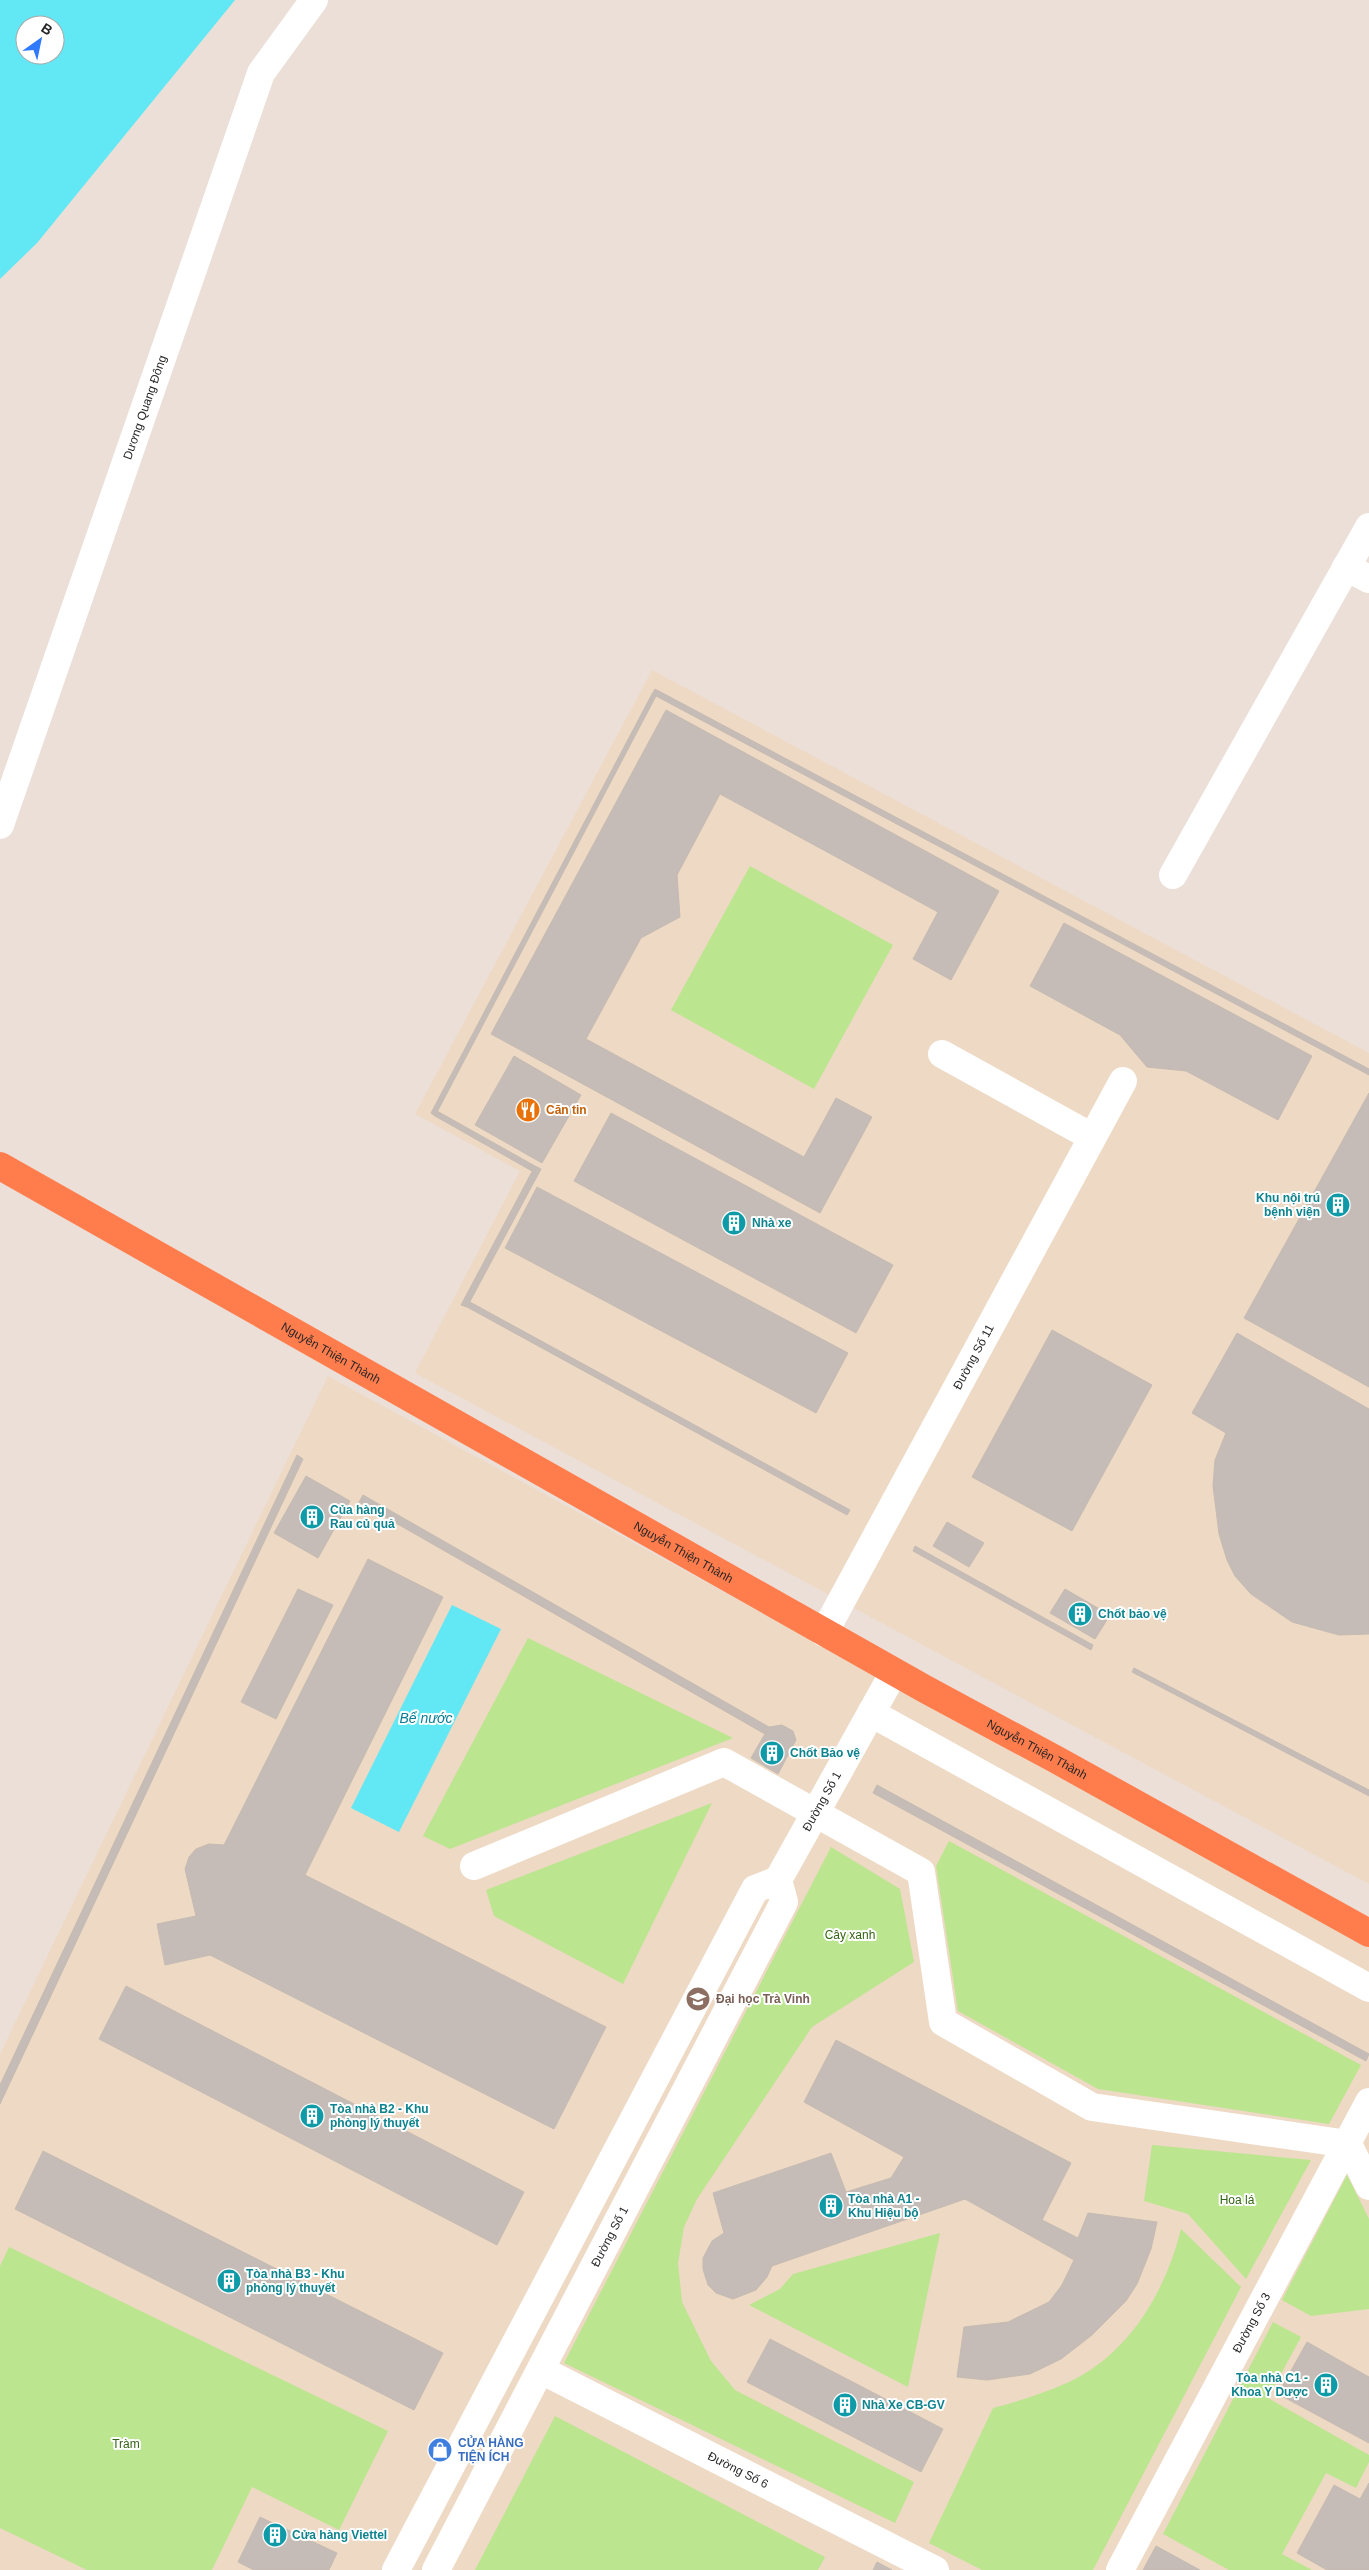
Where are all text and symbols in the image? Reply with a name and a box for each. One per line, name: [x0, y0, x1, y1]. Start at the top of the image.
north arrow: [15, 15, 65, 65]
text: B: [38, 20, 56, 39]
street label: Dương Quang Đông: [120, 353, 169, 461]
restaurant icon: Căn tin: [515, 1097, 541, 1123]
place label: Căn tin: [546, 1103, 587, 1117]
place label: Khu nội trú bệnh viện: [1256, 1191, 1320, 1219]
building icon: Khu nội trú bệnh viện: [1325, 1192, 1351, 1218]
building icon: Nhà xe: [721, 1210, 747, 1236]
place label: Nhà xe: [752, 1216, 792, 1230]
street label: Nguyễn Thiện Thành: [279, 1319, 383, 1387]
street label: Đường Số 11: [950, 1322, 997, 1392]
place label: Của hàng Rau củ quả: [330, 1503, 395, 1531]
building icon: Của hàng Rau củ quả: [299, 1504, 325, 1530]
street label: Nguyễn Thiện Thành: [631, 1519, 735, 1586]
building icon: Chốt bảo vệ: [1067, 1601, 1093, 1627]
place label: Chốt bảo vệ: [1098, 1607, 1167, 1621]
water label: Bể nước: [399, 1710, 453, 1726]
street label: Nguyễn Thiện Thành: [985, 1717, 1090, 1782]
building icon: Chốt Bảo vệ: [759, 1740, 785, 1766]
place label: Chốt Bảo vệ: [790, 1746, 860, 1760]
street label: Đường Số 1: [800, 1769, 844, 1834]
park label: Cây xanh: [825, 1928, 875, 1942]
school or university icon: Đại học Trà Vinh: [685, 1986, 711, 2012]
place label: Đại học Trà Vinh: [716, 1992, 810, 2006]
place label: Tòa nhà B2 - Khu phòng lý thuyết: [330, 2102, 429, 2130]
building icon: Tòa nhà B2 - Khu phòng lý thuyết: [299, 2103, 325, 2129]
place label: Tòa nhà A1 - Khu Hiệu bộ: [848, 2192, 920, 2220]
building icon: Tòa nhà A1 - Khu Hiệu bộ: [818, 2193, 844, 2219]
park label: Hoa lá: [1220, 2193, 1255, 2207]
street label: Đường Số 1: [588, 2204, 631, 2269]
place label: Tòa nhà B3 - Khu phòng lý thuyết: [246, 2267, 345, 2295]
building icon: Tòa nhà B3 - Khu phòng lý thuyết: [216, 2268, 242, 2294]
street label: Đường Số 3: [1230, 2290, 1273, 2355]
place label: Tòa nhà C1 - Khoa Y Dược: [1231, 2371, 1308, 2399]
building icon: Tòa nhà C1 - Khoa Y Dược: [1313, 2372, 1339, 2398]
building icon: Nhà Xe CB-GV: [832, 2392, 858, 2418]
place label: Nhà Xe CB-GV: [862, 2398, 945, 2412]
place label: CỬA HÀNG TIỆN ÍCH: [458, 2435, 524, 2464]
park label: Tràm: [112, 2437, 140, 2451]
shop icon: CỬA HÀNG TIỆN ÍCH: [427, 2437, 453, 2463]
street label: Đường Số 6: [705, 2449, 771, 2491]
building icon: Cửa hàng Viettel: [262, 2522, 288, 2548]
place label: Cửa hàng Viettel: [292, 2528, 387, 2542]

